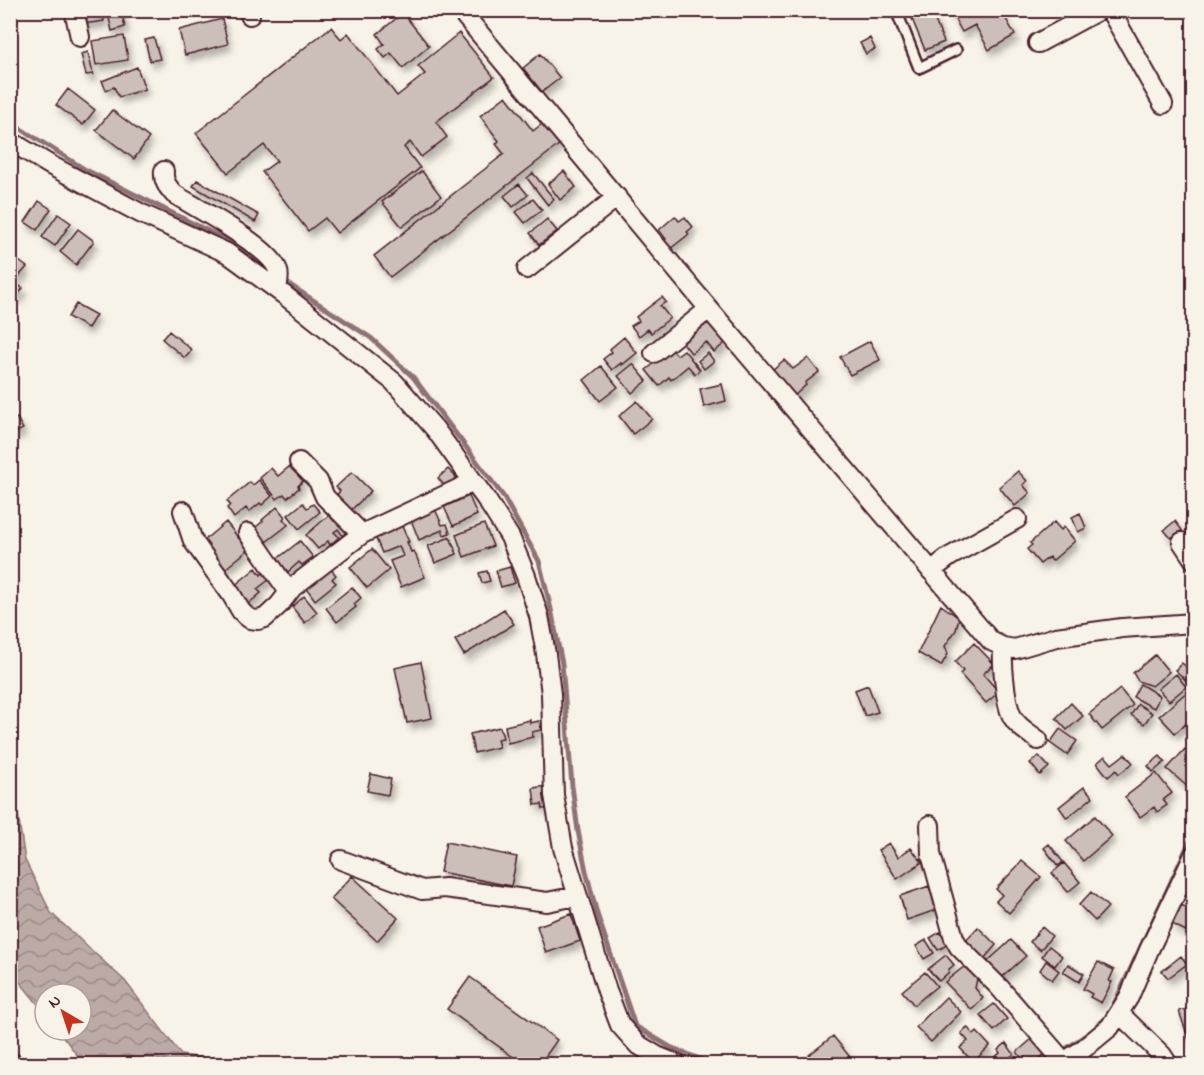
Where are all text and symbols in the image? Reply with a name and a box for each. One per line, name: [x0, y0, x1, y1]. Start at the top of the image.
north arrow: [33, 982, 93, 1042]
text: N: [43, 989, 67, 1015]

